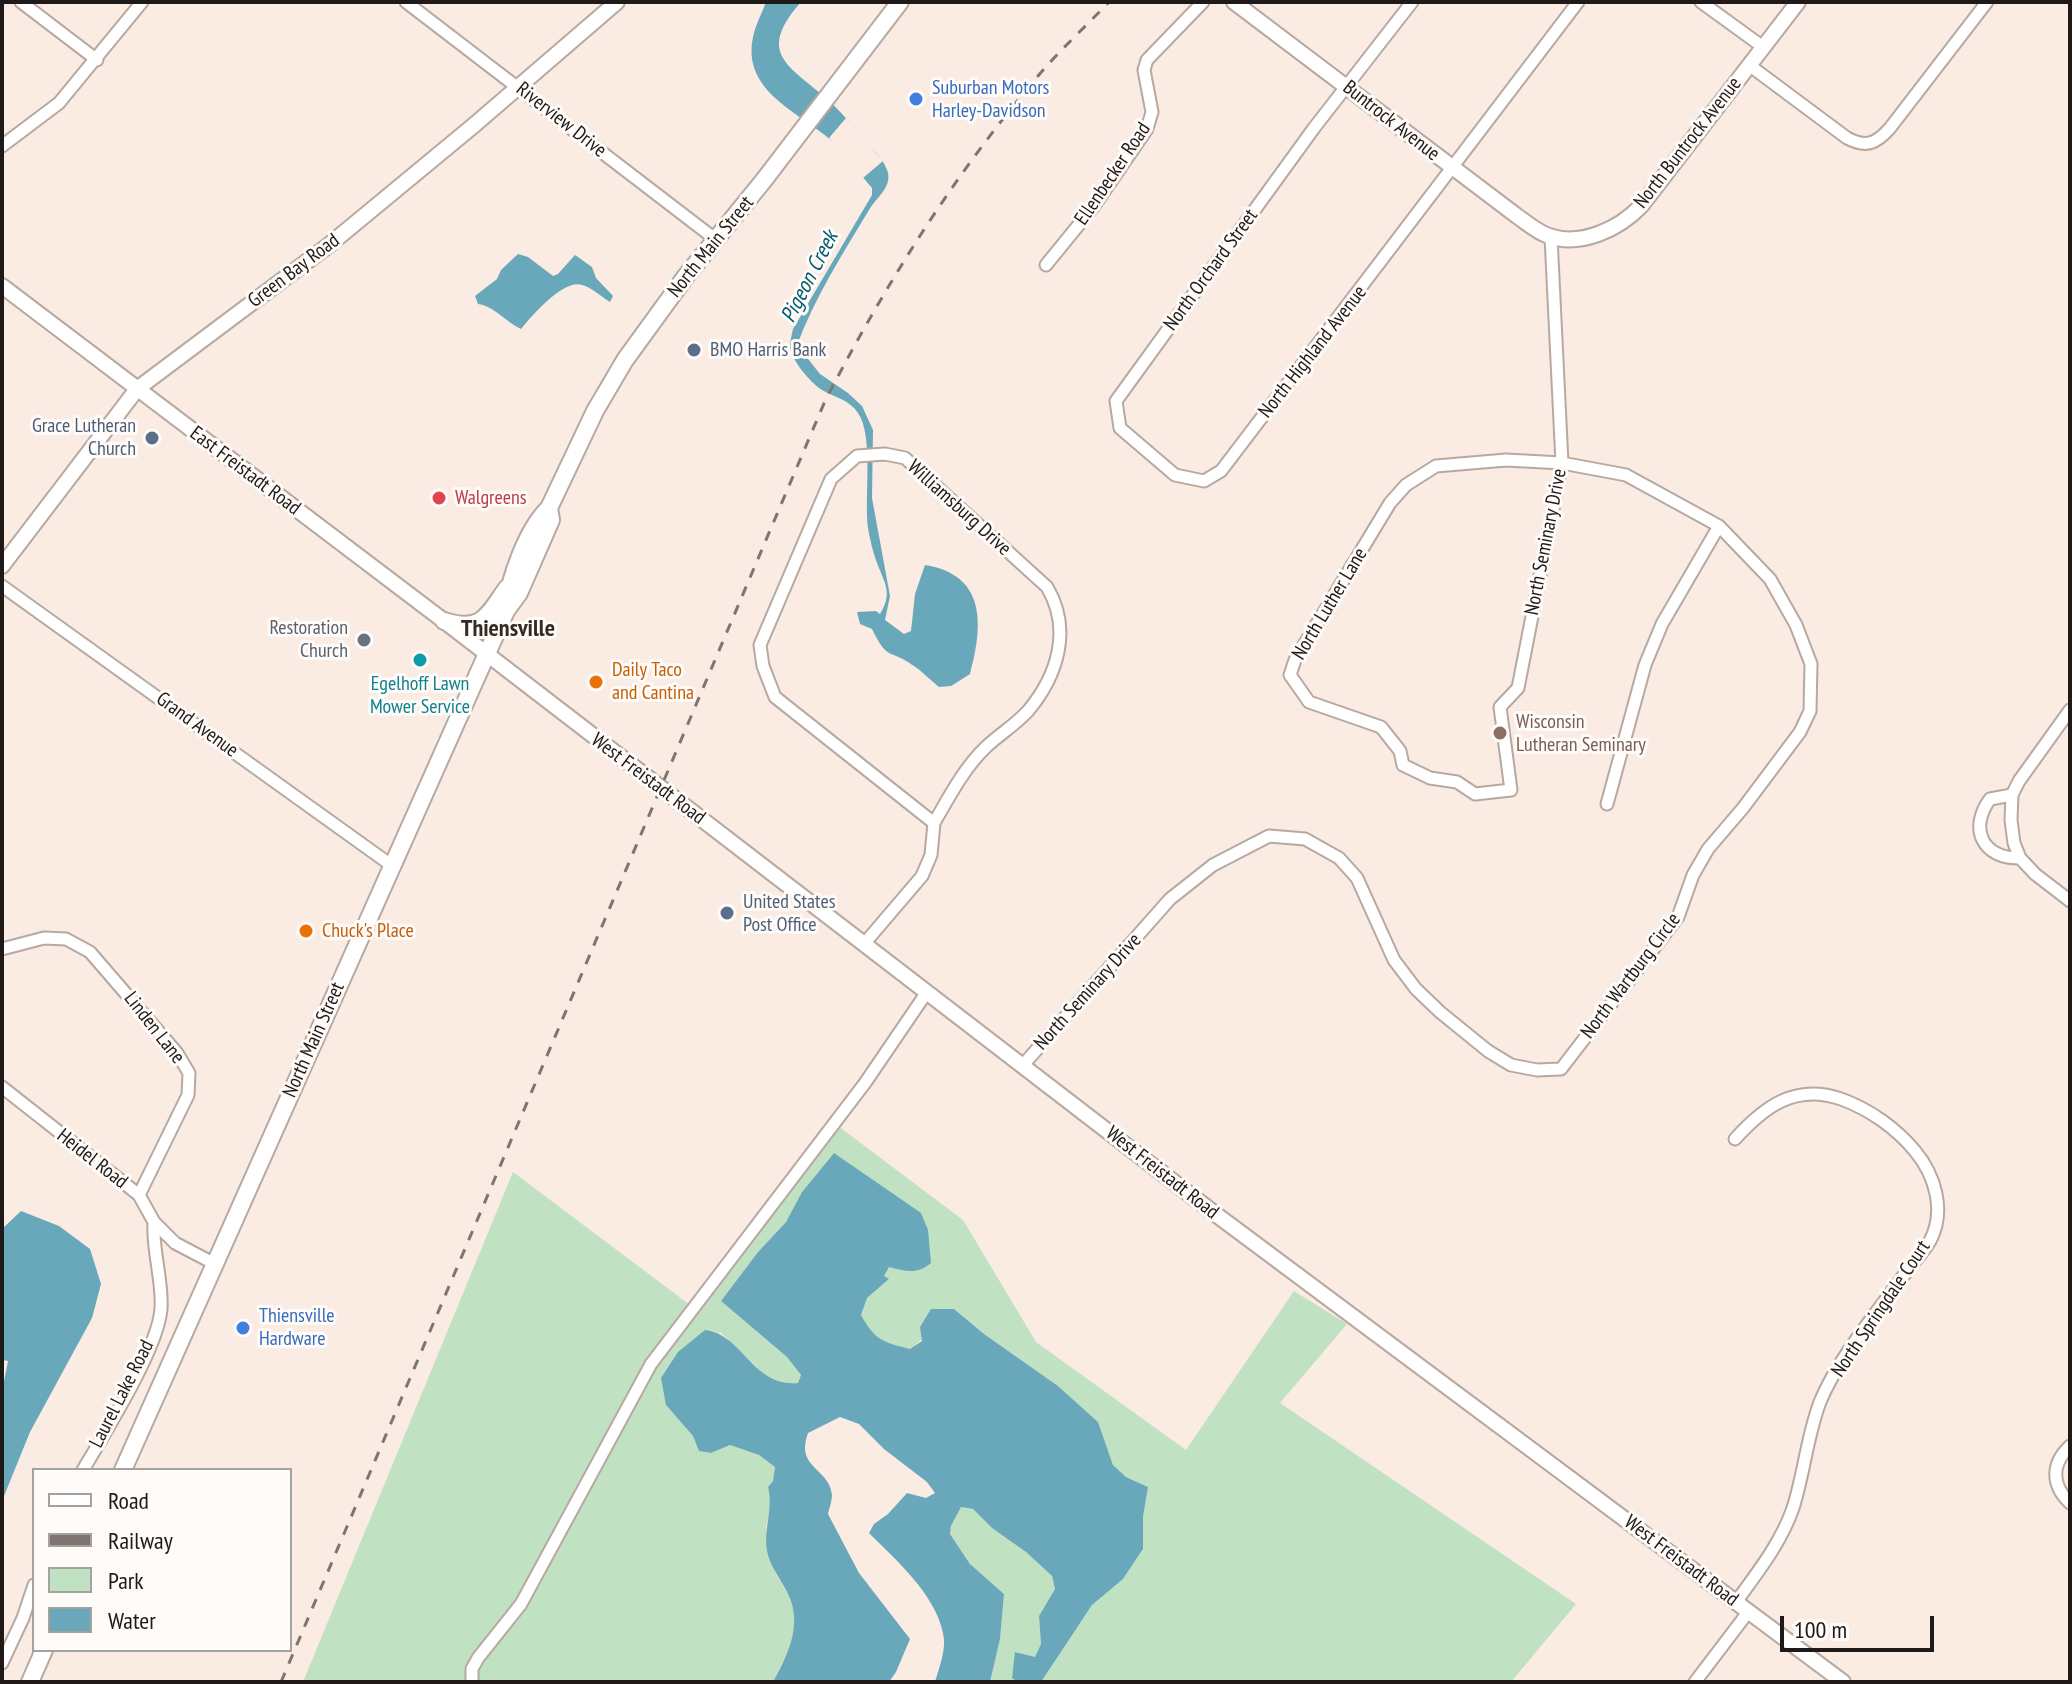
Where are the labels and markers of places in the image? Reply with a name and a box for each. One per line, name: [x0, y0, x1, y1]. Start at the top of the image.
place label: Suburban Motors Harley-Davidson: [932, 76, 1049, 123]
marker: Suburban Motors Harley-Davidson: [907, 90, 925, 108]
place label: BMO Harris Bank: [710, 338, 826, 362]
marker: BMO Harris Bank: [685, 341, 703, 359]
place label: Grace Lutheran Church: [32, 414, 136, 461]
marker: Grace Lutheran Church: [143, 429, 161, 447]
place label: Walgreens: [455, 486, 526, 510]
marker: Walgreens: [430, 489, 448, 507]
place label: Restoration Church: [269, 616, 348, 663]
marker: Restoration Church: [355, 631, 373, 649]
marker: Egelhoff Lawn Mower Service: [411, 651, 429, 669]
place label: Daily Taco and Cantina: [612, 658, 694, 705]
place label: Egelhoff Lawn Mower Service: [370, 672, 470, 719]
marker: Daily Taco and Cantina: [587, 673, 605, 691]
place label: Wisconsin Lutheran Seminary: [1516, 710, 1646, 757]
marker: Wisconsin Lutheran Seminary: [1491, 724, 1509, 742]
place label: United States Post Office: [743, 890, 835, 937]
marker: United States Post Office: [718, 904, 736, 922]
place label: Chuck's Place: [322, 919, 414, 943]
marker: Chuck's Place: [297, 922, 315, 940]
place label: Thiensville Hardware: [259, 1304, 335, 1351]
marker: Thiensville Hardware: [234, 1319, 252, 1337]

